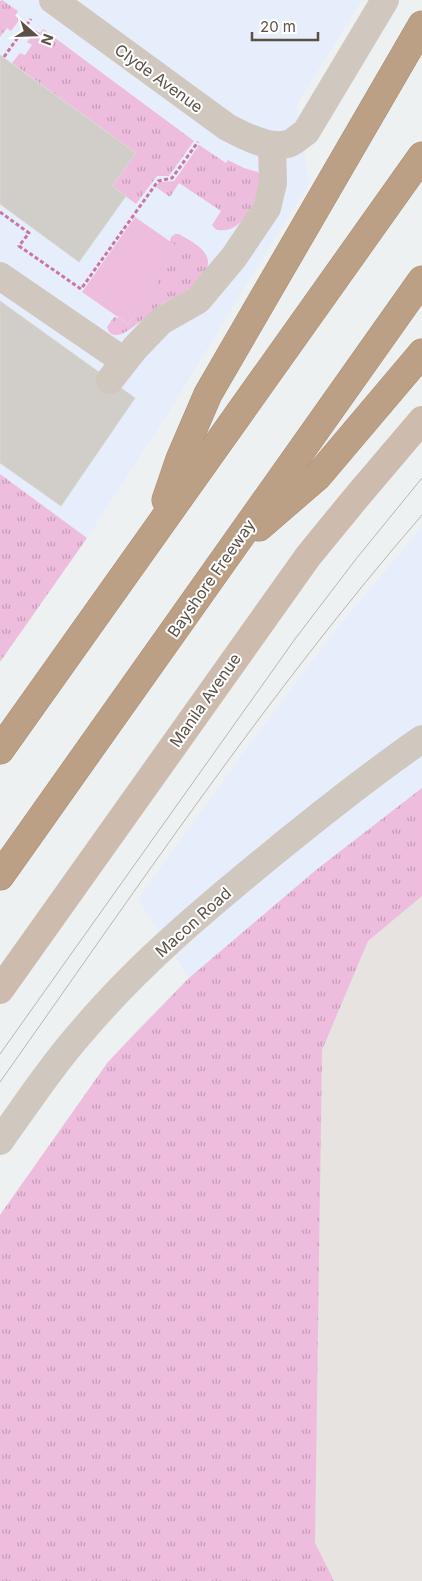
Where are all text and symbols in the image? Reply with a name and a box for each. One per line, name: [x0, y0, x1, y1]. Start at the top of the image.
north arrow: [10, 10, 60, 60]
scale bar: [252, 10, 318, 42]
text: 20 m: [260, 17, 296, 36]
text: N: [38, 32, 57, 48]
street label: Clyde Avenue: [111, 39, 207, 117]
street label: Bayshore Freeway: [163, 515, 259, 641]
street label: Manila Avenue: [165, 649, 245, 751]
street label: Macon Road: [151, 883, 235, 961]

